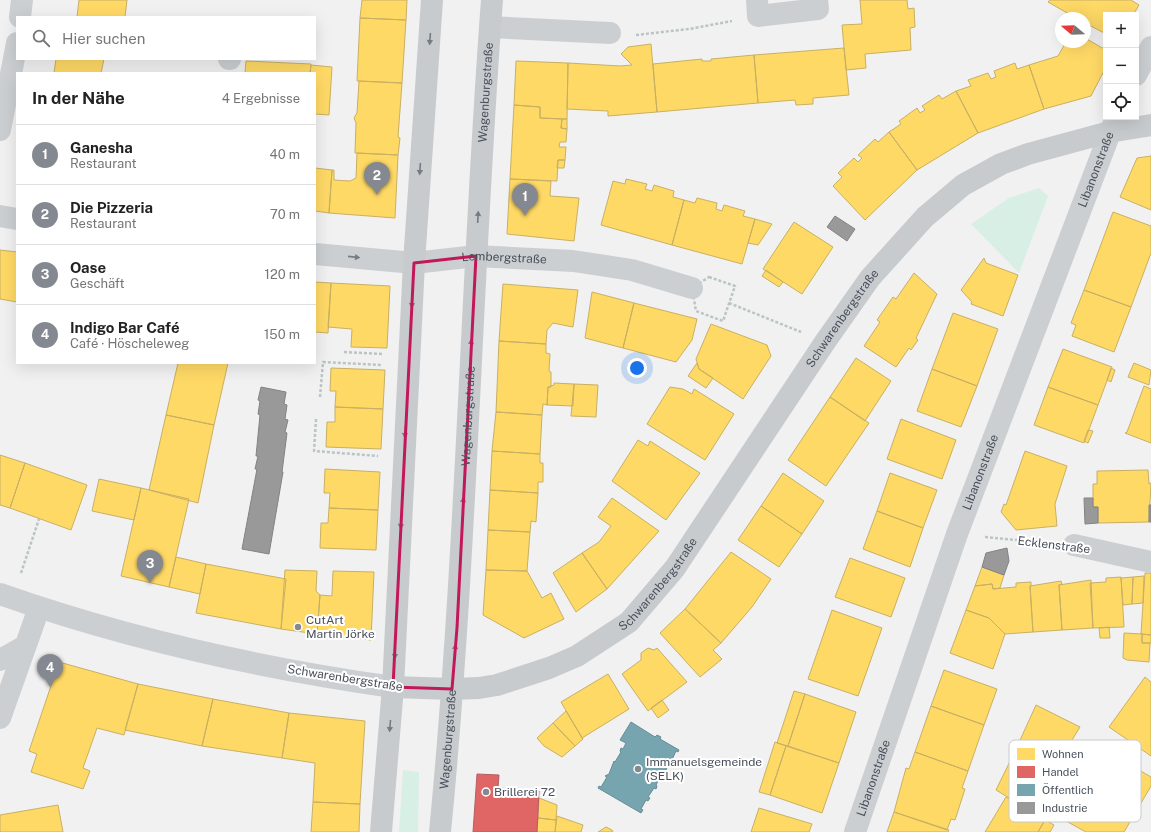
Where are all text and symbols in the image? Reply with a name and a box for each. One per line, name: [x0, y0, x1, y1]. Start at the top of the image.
north arrow: [1055, 12, 1091, 48]
map controls: [1103, 12, 1139, 120]
button: +: [1103, 12, 1139, 48]
search box: [16, 16, 316, 60]
icon: search: [30, 27, 52, 49]
text: Hier suchen: [62, 30, 145, 47]
one-way arrow: [426, 33, 433, 45]
street label: Wagenburgstraße: [476, 42, 496, 143]
button: −: [1103, 48, 1139, 84]
button: locate: [1103, 84, 1139, 120]
text: In der Nähe: [32, 88, 125, 108]
text: 4 Ergebnisse: [222, 91, 300, 106]
street label: Libanonstraße: [1075, 130, 1117, 209]
text: Ganesha: [70, 139, 133, 156]
text: 1: [42, 147, 48, 162]
text: 40 m: [269, 147, 300, 162]
text: Restaurant: [70, 156, 136, 171]
pin: 2: [364, 162, 390, 195]
one-way arrow: [417, 163, 424, 175]
pin: 1: [512, 183, 538, 216]
text: Die Pizzeria: [70, 199, 153, 216]
text: 2: [41, 207, 49, 222]
text: 70 m: [270, 207, 300, 222]
one-way arrow: [475, 210, 481, 223]
text: Restaurant: [70, 216, 136, 231]
street label: Lembergstraße: [461, 249, 547, 267]
one-way arrow: [348, 254, 360, 261]
text: Oase: [70, 259, 106, 276]
street label: Schwarenbergstraße: [803, 266, 882, 370]
text: 3: [41, 267, 49, 282]
text: 120 m: [265, 267, 300, 282]
text: Geschäft: [70, 276, 125, 291]
one-way arrow: [408, 296, 415, 308]
text: Indigo Bar Café: [70, 319, 180, 336]
text: 4: [41, 327, 49, 342]
text: 150 m: [264, 327, 300, 342]
text: Café · Höscheleweg: [70, 336, 189, 351]
one-way arrow: [468, 339, 475, 351]
your location: [627, 358, 647, 378]
street label: Wagenburgstraße: [459, 365, 478, 466]
one-way arrow: [402, 426, 409, 438]
street label: Libanonstraße: [960, 432, 1001, 512]
one-way arrow: [460, 497, 467, 509]
one-way arrow: [398, 517, 404, 530]
street label: Ecklenstraße: [1017, 534, 1091, 556]
street label: Schwarenbergstraße: [616, 535, 700, 634]
pin: 3: [137, 550, 163, 583]
place label: CutArt Martin Jörke: [306, 613, 375, 641]
marker: CutArt Martin Jörke: [293, 622, 303, 632]
one-way arrow: [452, 644, 459, 656]
one-way arrow: [392, 647, 398, 660]
pin: 4: [37, 654, 63, 687]
street label: Schwarenbergstraße: [286, 662, 404, 694]
street label: Wagenburgstraße: [437, 689, 459, 790]
one-way arrow: [387, 720, 393, 732]
street label: Libanonstraße: [854, 738, 893, 818]
legend: [1009, 740, 1141, 822]
text: Wohnen: [1042, 748, 1083, 760]
place label: Immanuelsgemeinde (SELK): [646, 755, 762, 783]
marker: Immanuelsgemeinde (SELK): [633, 764, 643, 774]
text: Handel: [1042, 766, 1079, 778]
text: Öffentlich: [1042, 783, 1093, 796]
place label: Brillerei 72: [494, 785, 555, 799]
marker: Brillerei 72: [481, 787, 491, 797]
text: Industrie: [1042, 802, 1087, 814]

